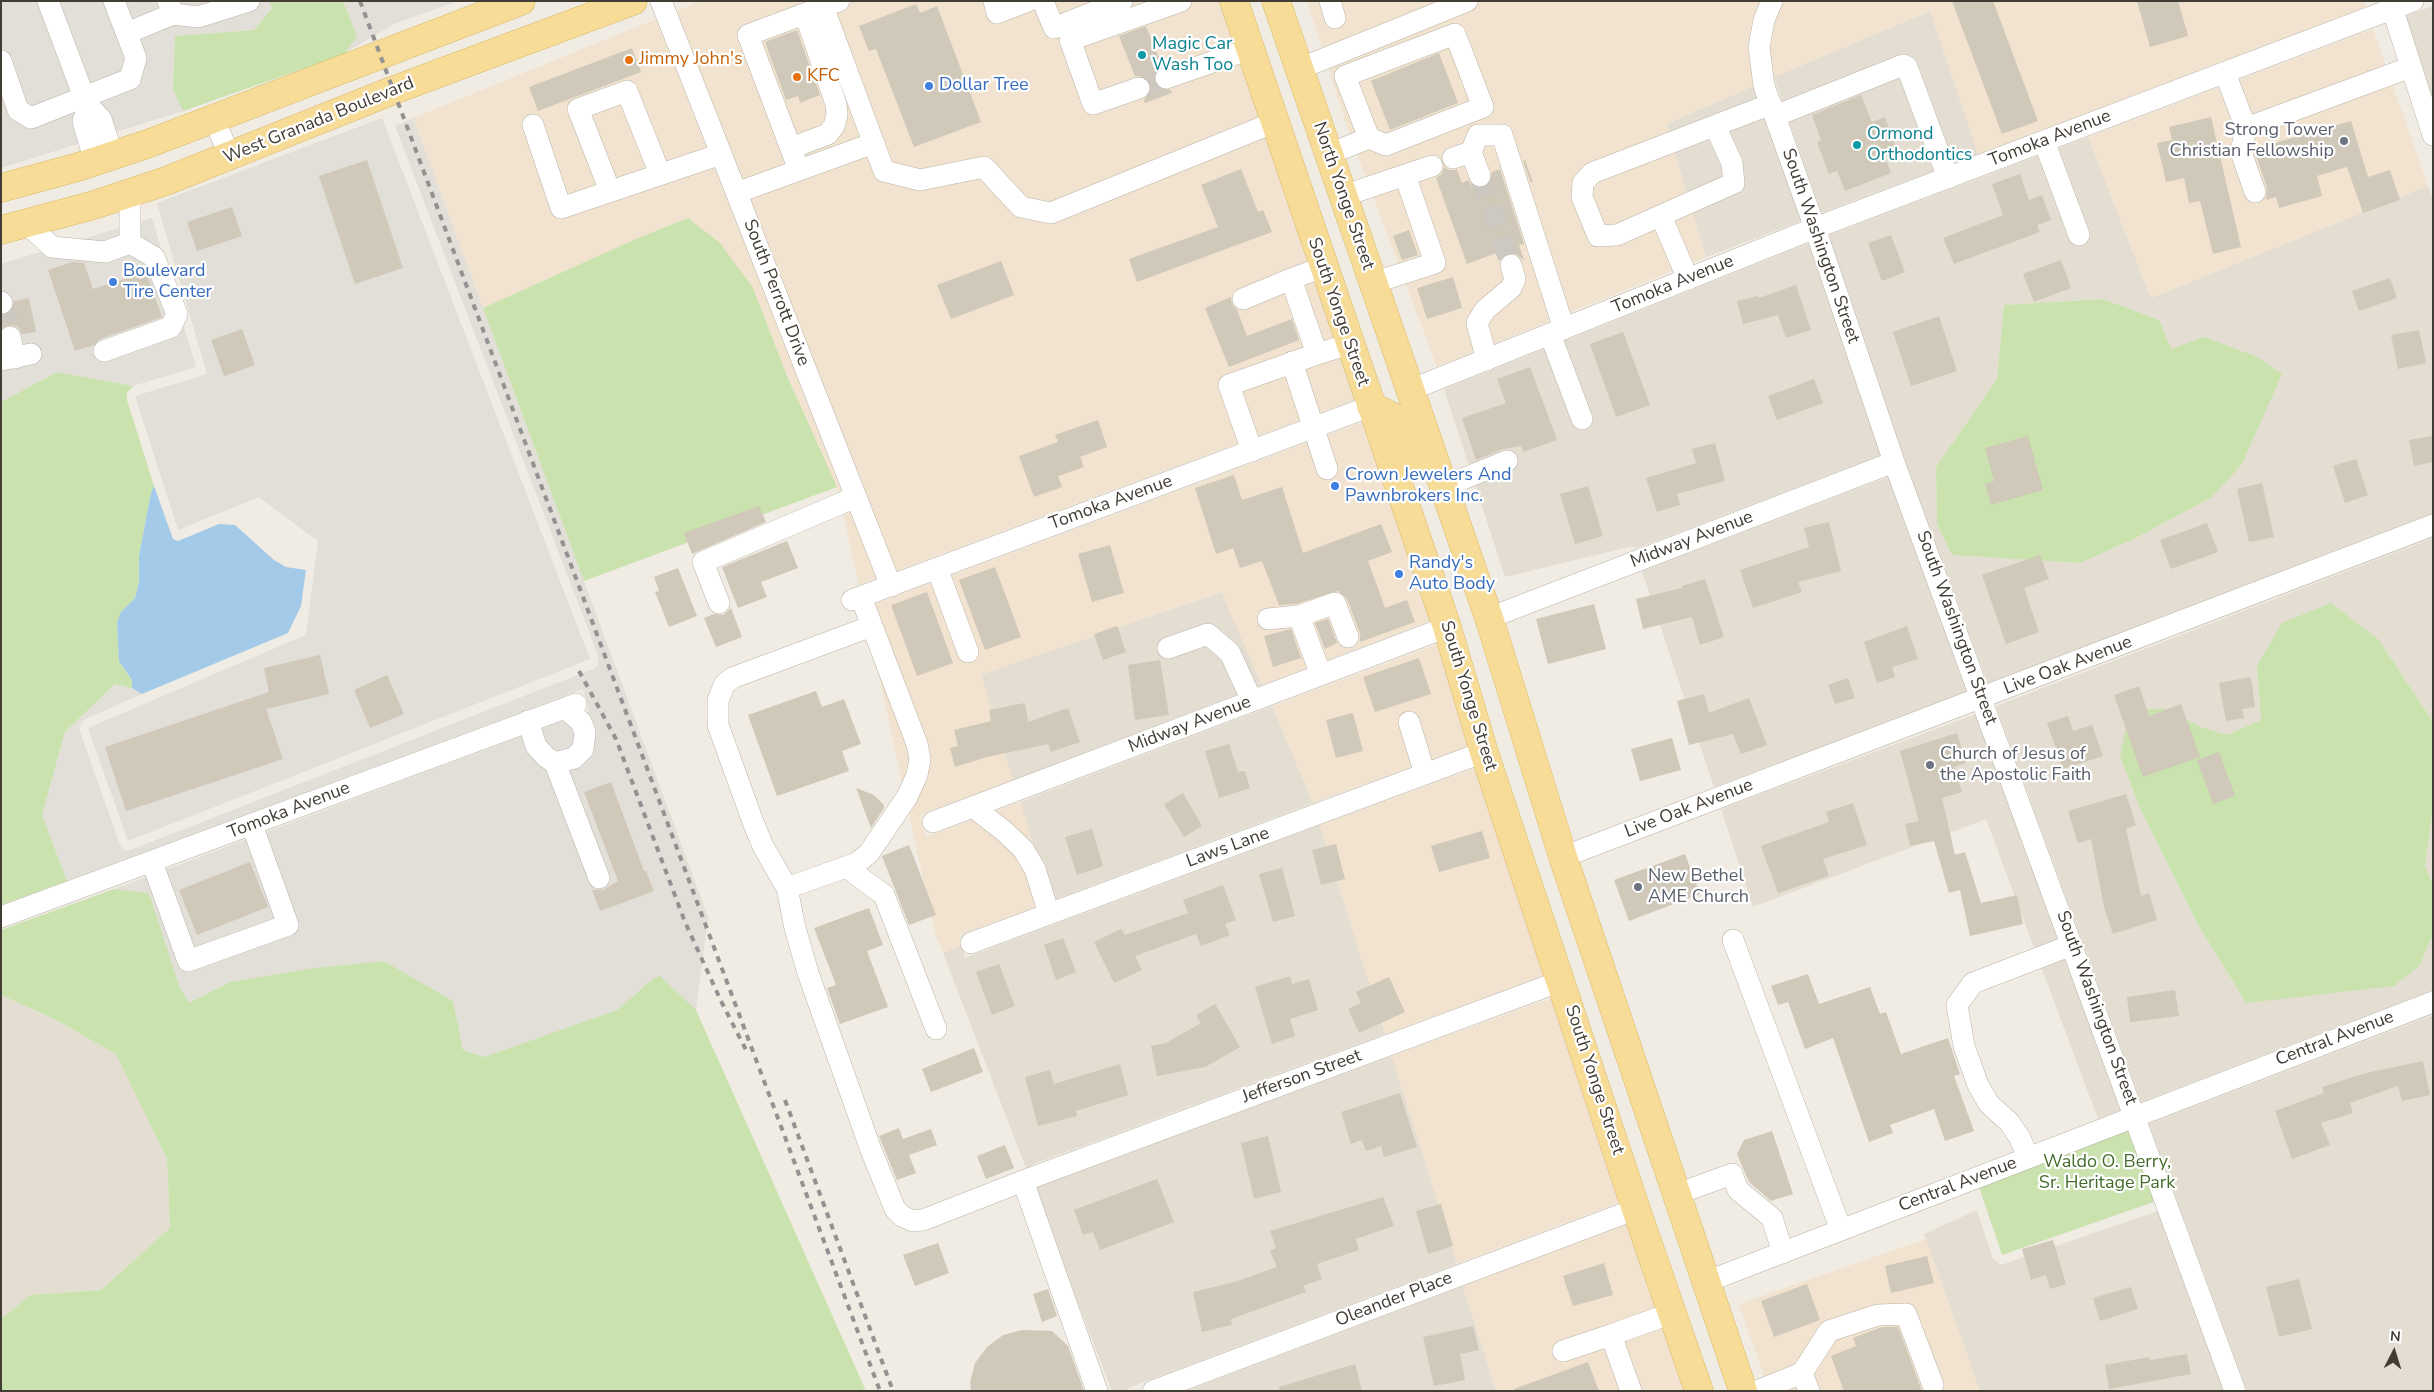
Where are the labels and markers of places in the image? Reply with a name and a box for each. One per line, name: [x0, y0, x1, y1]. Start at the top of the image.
place label: Magic Car Wash Too: [1152, 34, 1233, 76]
place label: Jimmy John's: [639, 49, 743, 71]
marker: Magic Car Wash Too: [1136, 49, 1148, 61]
marker: Jimmy John's: [623, 54, 635, 66]
place label: KFC: [807, 66, 840, 88]
marker: KFC: [791, 71, 803, 83]
place label: Dollar Tree: [939, 75, 1029, 97]
marker: Dollar Tree: [923, 80, 935, 92]
place label: Strong Tower Christian Fellowship: [2170, 120, 2334, 162]
place label: Ormond Orthodontics: [1867, 124, 1972, 166]
marker: Strong Tower Christian Fellowship: [2338, 135, 2350, 147]
marker: Ormond Orthodontics: [1851, 139, 1863, 151]
place label: Boulevard Tire Center: [123, 261, 212, 304]
marker: Boulevard Tire Center: [107, 276, 119, 288]
place label: Crown Jewelers And Pawnbrokers Inc.: [1345, 465, 1511, 508]
marker: Crown Jewelers And Pawnbrokers Inc.: [1329, 480, 1341, 492]
place label: Randy's Auto Body: [1409, 553, 1495, 596]
marker: Randy's Auto Body: [1393, 568, 1405, 580]
place label: Church of Jesus of the Apostolic Faith: [1940, 744, 2091, 786]
marker: Church of Jesus of the Apostolic Faith: [1924, 759, 1936, 771]
place label: New Bethel AME Church: [1648, 866, 1749, 909]
marker: New Bethel AME Church: [1632, 881, 1644, 893]

